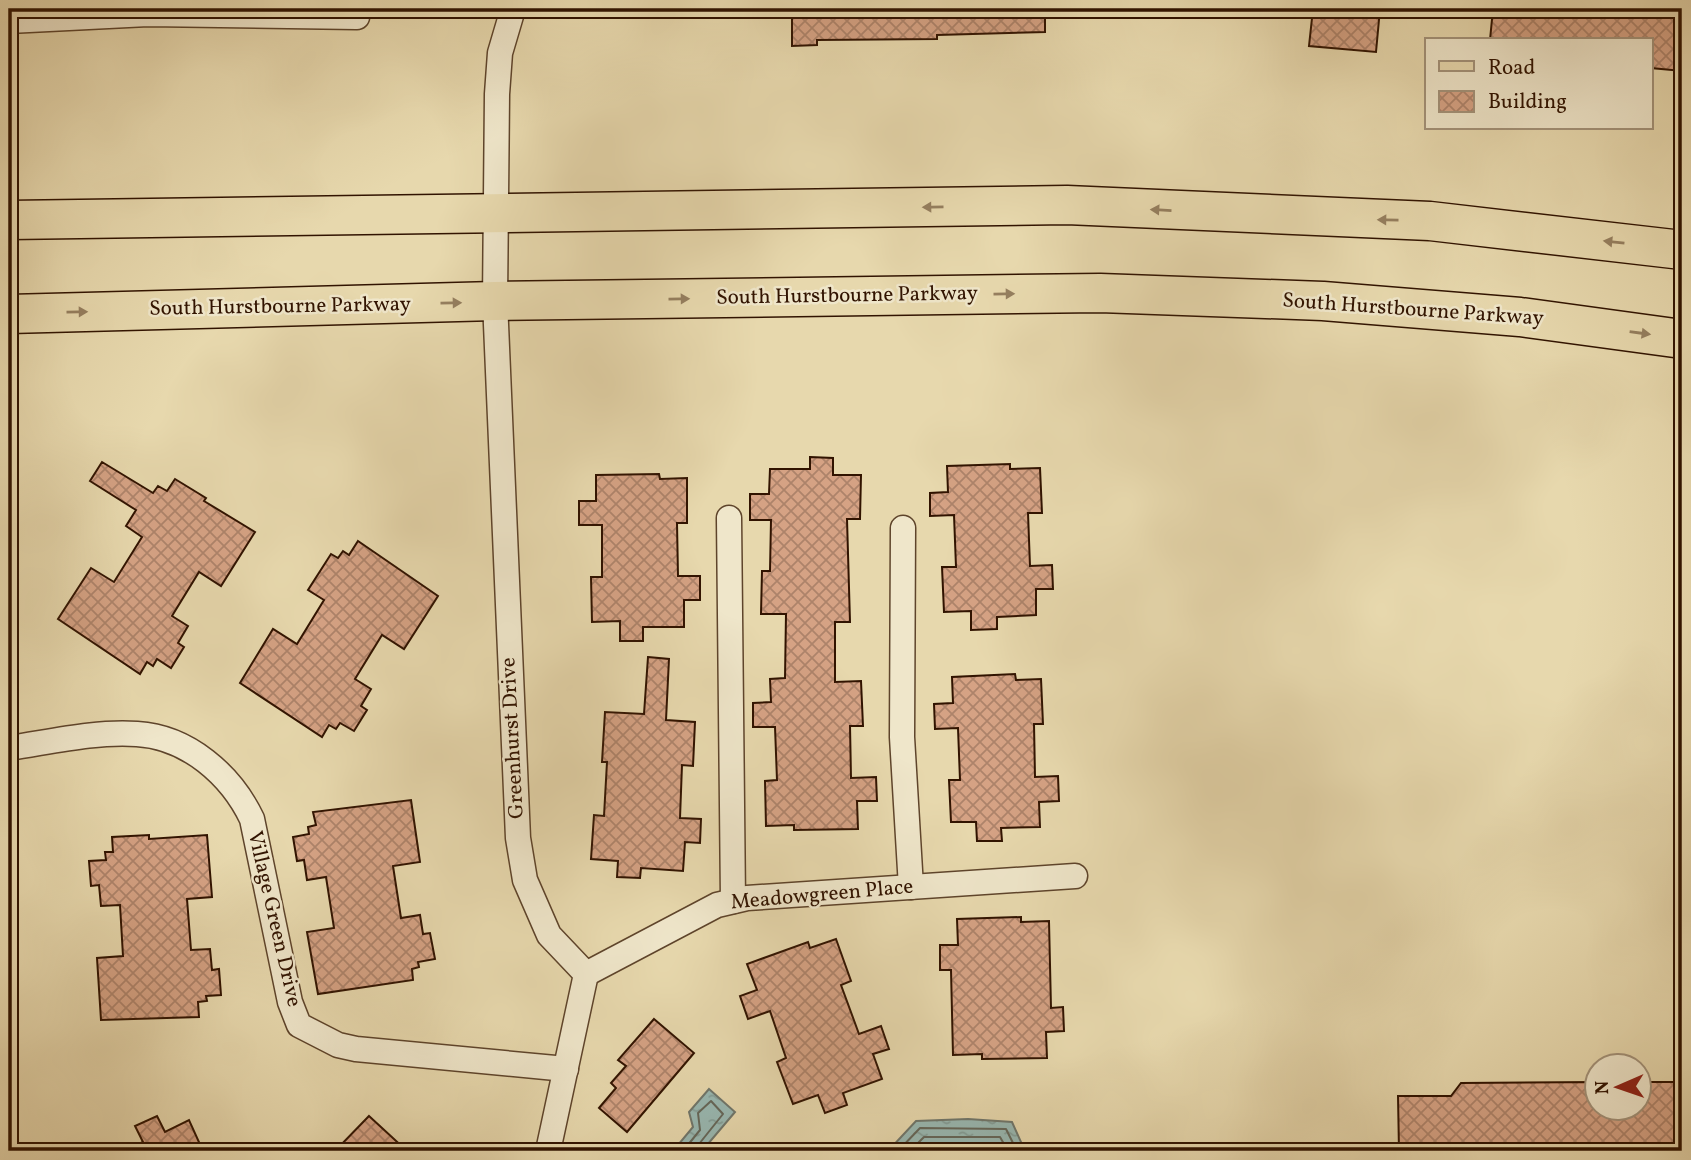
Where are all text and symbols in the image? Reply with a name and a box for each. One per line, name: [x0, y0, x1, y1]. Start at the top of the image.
legend: [1425, 38, 1652, 130]
text: Road: [1488, 54, 1535, 83]
text: Building: [1488, 88, 1567, 117]
one-way arrow: [922, 201, 944, 213]
one-way arrow: [1150, 205, 1172, 216]
one-way arrow: [1377, 214, 1399, 226]
one-way arrow: [1603, 236, 1625, 247]
street label: South Hurstbourne Parkway: [716, 279, 979, 313]
street label: South Hurstbourne Parkway: [1281, 286, 1545, 334]
one-way arrow: [994, 288, 1016, 300]
street label: South Hurstbourne Parkway: [149, 290, 412, 324]
one-way arrow: [668, 293, 690, 305]
one-way arrow: [441, 297, 463, 308]
one-way arrow: [66, 307, 88, 318]
one-way arrow: [1629, 328, 1651, 339]
street label: Greenhurst Drive: [494, 657, 532, 819]
street label: Village Green Drive: [240, 828, 308, 1010]
street label: Meadowgreen Place: [730, 873, 914, 917]
north arrow: [1582, 1052, 1652, 1122]
text: N: [1590, 1080, 1616, 1095]

